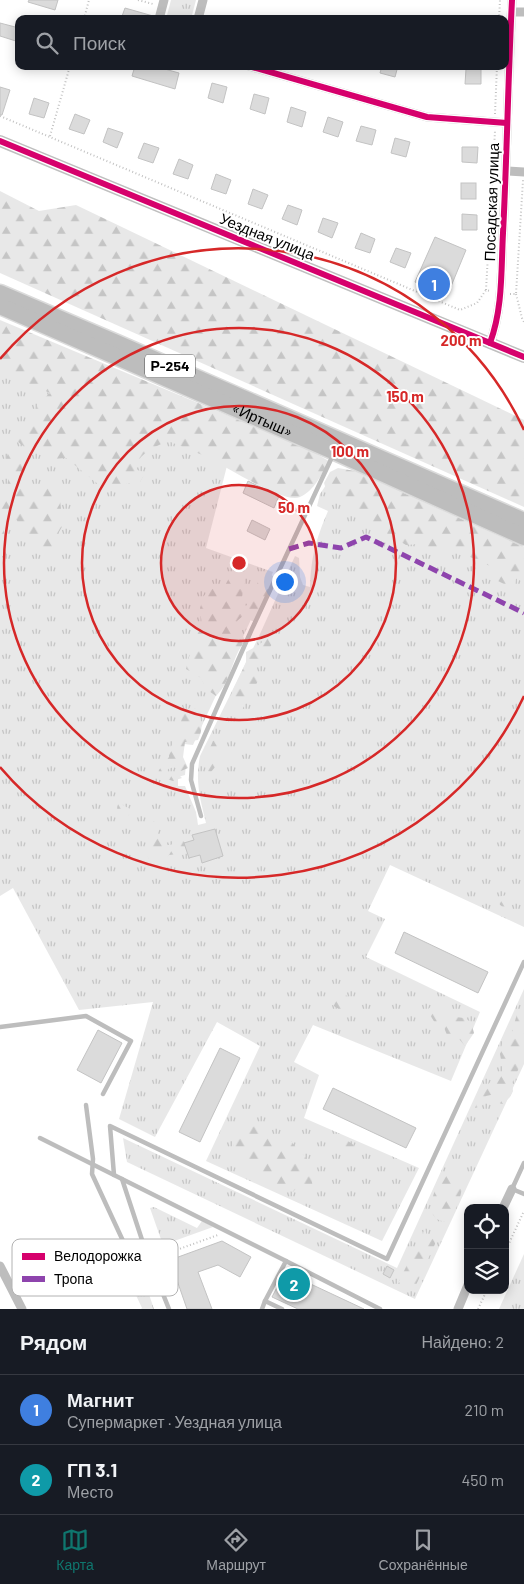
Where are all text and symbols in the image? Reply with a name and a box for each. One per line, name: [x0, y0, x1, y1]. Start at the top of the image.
search box: [15, 15, 509, 70]
icon: search: [33, 29, 61, 57]
text: Поиск: [73, 31, 126, 54]
street label: Посадская улица: [480, 142, 502, 262]
street label: Уездная улица: [217, 209, 318, 264]
pin: 1: [418, 265, 450, 303]
text: 200 m: [440, 331, 482, 349]
road number: Р-254: [145, 354, 195, 378]
text: 150 m: [386, 387, 424, 405]
street label: «Иртыш»: [229, 398, 296, 441]
text: 100 m: [331, 442, 369, 460]
text: 50 m: [278, 498, 310, 516]
centre of rings: [230, 554, 248, 572]
your location: [272, 569, 298, 595]
map controls: [464, 1204, 509, 1294]
button: locate: [464, 1204, 509, 1249]
legend: [12, 1239, 178, 1296]
text: Велодорожка: [54, 1247, 142, 1264]
button: layers: [464, 1249, 509, 1294]
pin: 2: [278, 1265, 310, 1303]
text: Тропа: [54, 1270, 93, 1287]
text: Рядом: [20, 1329, 87, 1354]
text: Найдено: 2: [421, 1332, 504, 1351]
text: Магнит: [67, 1388, 134, 1411]
text: 1: [33, 1400, 39, 1419]
text: 210 m: [465, 1400, 504, 1419]
text: Супермаркет · Уездная улица: [67, 1412, 282, 1431]
text: ГП 3.1: [67, 1458, 117, 1481]
text: 2: [32, 1470, 40, 1489]
text: 450 m: [461, 1470, 504, 1489]
text: Место: [67, 1482, 113, 1501]
tab: Карта: [56, 1526, 94, 1573]
tab: Маршрут: [206, 1526, 266, 1573]
tab: Сохранённые: [379, 1526, 468, 1573]

